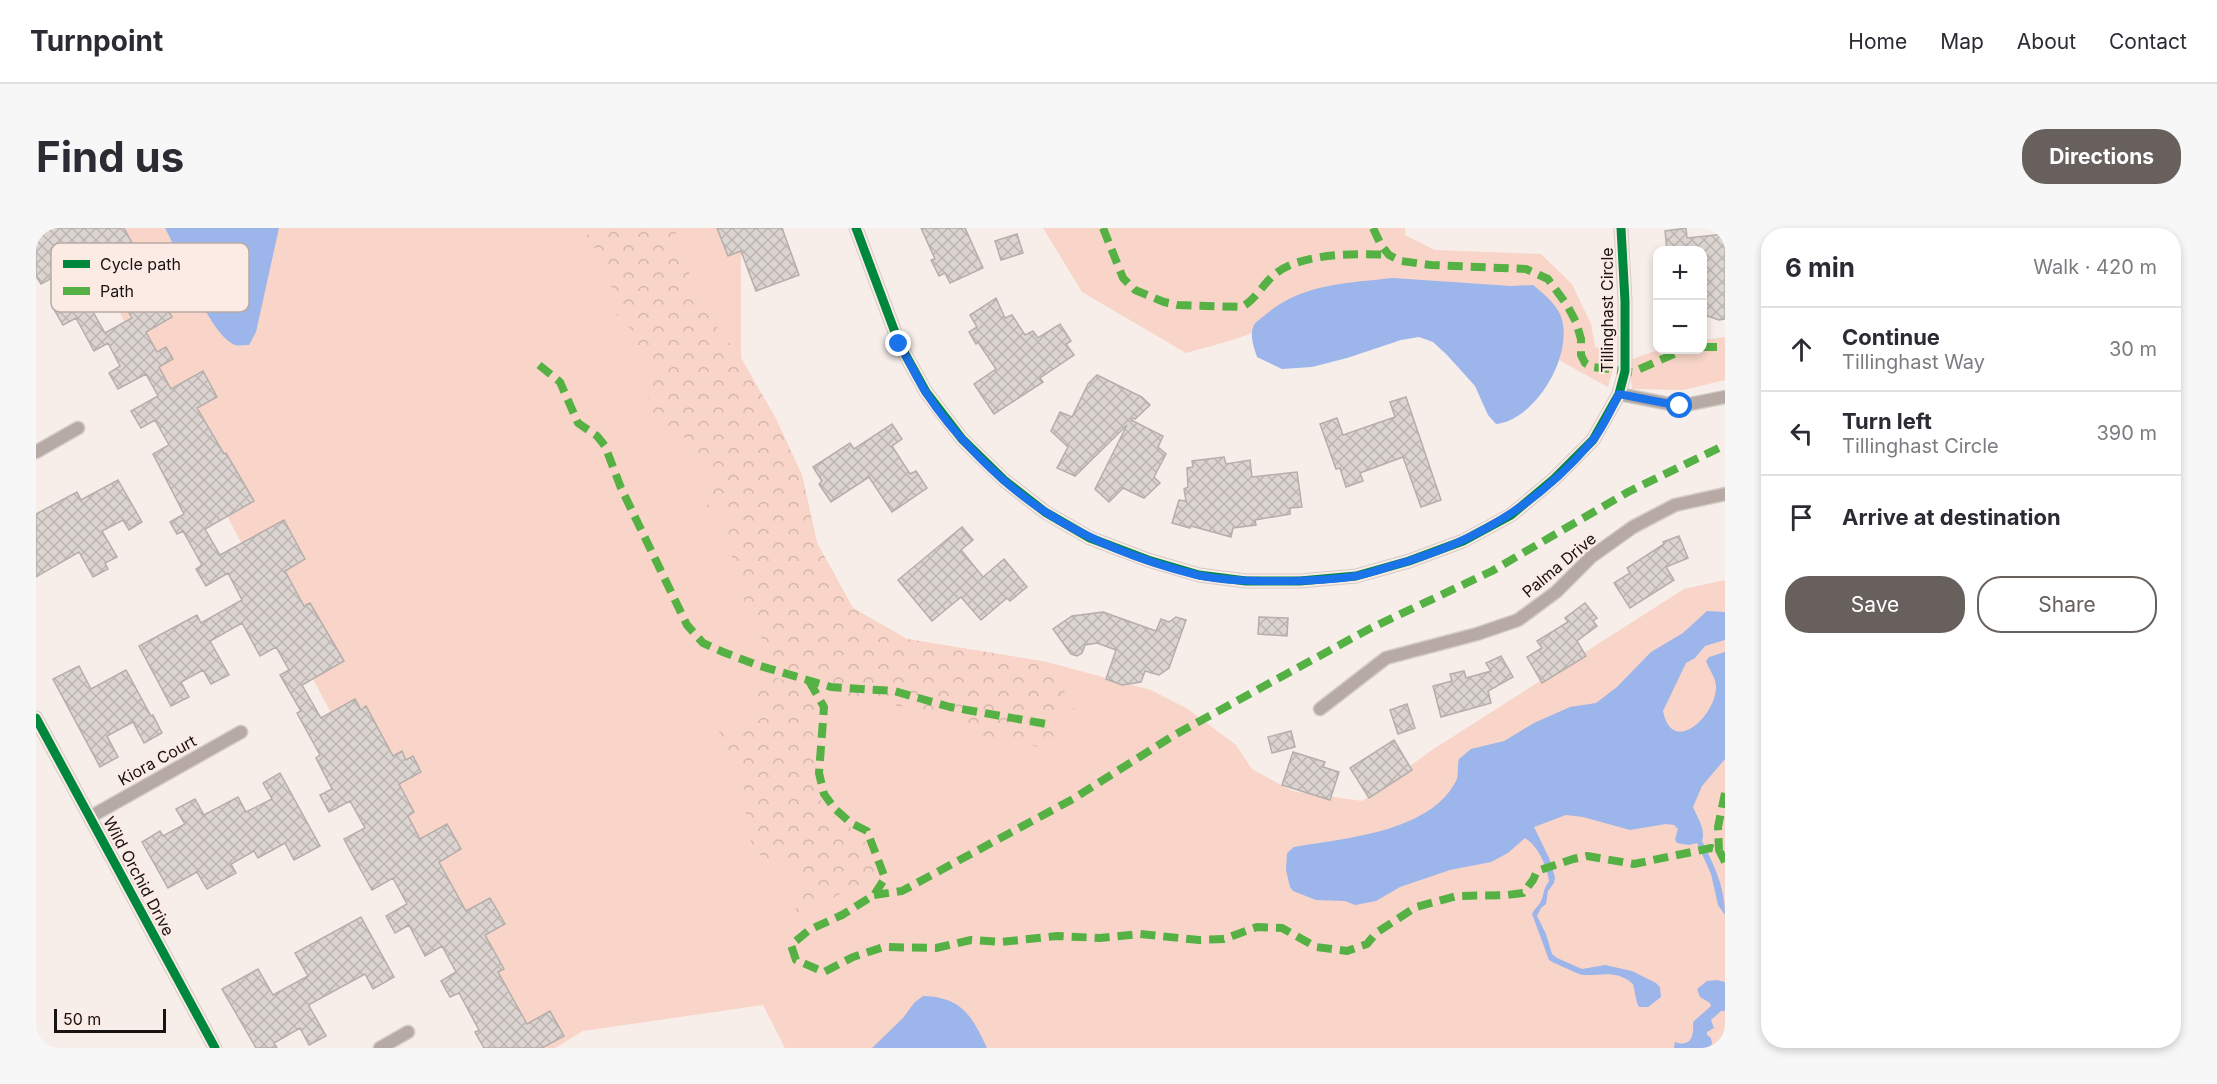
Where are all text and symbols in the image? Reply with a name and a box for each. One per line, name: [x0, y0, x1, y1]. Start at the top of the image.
text: Turnpoint: [30, 24, 163, 58]
text: Home: [1848, 29, 1907, 54]
text: Map: [1940, 29, 1984, 54]
text: About: [2017, 29, 2076, 54]
text: Contact: [2109, 29, 2187, 54]
button: Directions: [2022, 129, 2181, 184]
text: Find us: [36, 131, 184, 182]
legend: [51, 243, 249, 312]
map controls: [1653, 246, 1707, 354]
button: +: [1653, 246, 1707, 300]
street label: Tillinghast Circle: [1597, 247, 1617, 373]
text: 6 min: [1785, 252, 1855, 283]
text: Cycle path: [100, 254, 181, 274]
text: Walk · 420 m: [2033, 255, 2157, 279]
text: Path: [100, 281, 134, 301]
button: −: [1653, 300, 1707, 354]
text: Continue: [1842, 324, 1940, 350]
route end: [885, 330, 911, 356]
icon: ahead: [1785, 333, 1818, 366]
text: 30 m: [2109, 337, 2157, 361]
text: Tillinghast Way: [1842, 350, 1985, 374]
route start: [1666, 392, 1692, 418]
text: Turn left: [1842, 408, 1932, 434]
icon: left: [1785, 417, 1818, 450]
text: 390 m: [2096, 421, 2157, 445]
text: Tillinghast Circle: [1842, 434, 1999, 458]
icon: arrive: [1785, 501, 1818, 534]
text: Arrive at destination: [1842, 504, 2061, 530]
street label: Palma Drive: [1518, 528, 1600, 602]
button: Save: [1785, 576, 1965, 633]
button: Share: [1977, 576, 2157, 633]
street label: Kiora Court: [114, 730, 200, 790]
street label: Wild Orchid Drive: [99, 813, 179, 939]
scale bar: [54, 1006, 166, 1034]
text: 50 m: [63, 1009, 101, 1029]

